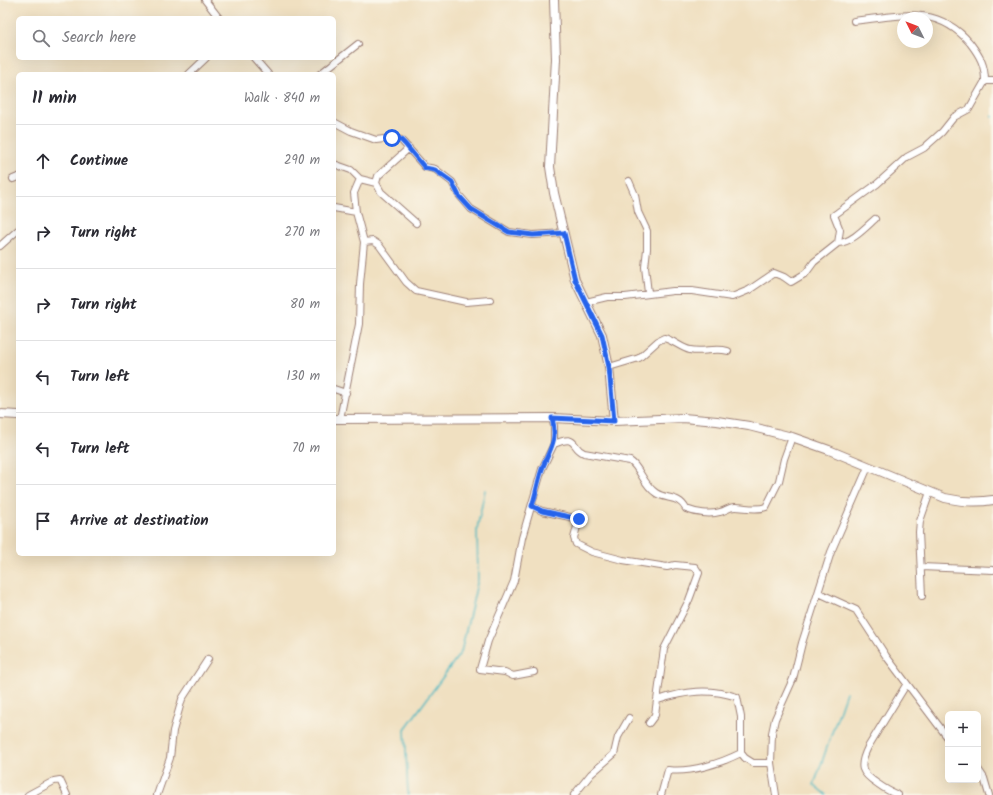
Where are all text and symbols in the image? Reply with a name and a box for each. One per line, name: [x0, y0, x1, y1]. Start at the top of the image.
north arrow: [897, 12, 933, 48]
search box: [16, 16, 336, 60]
text: Search here: [62, 26, 136, 50]
icon: search: [30, 27, 52, 49]
text: 11 min: [32, 85, 77, 112]
text: Walk · 840 m: [244, 88, 320, 109]
route start: [383, 129, 401, 147]
text: Continue: [70, 149, 128, 173]
icon: ahead: [32, 150, 54, 172]
text: 290 m: [284, 150, 320, 171]
text: Turn right: [70, 221, 137, 245]
icon: right: [32, 222, 54, 244]
text: 270 m: [284, 222, 320, 243]
text: Turn right: [70, 293, 137, 317]
icon: right: [32, 294, 54, 316]
text: 80 m: [290, 294, 320, 315]
text: Turn left: [70, 365, 130, 389]
icon: left: [32, 366, 54, 388]
text: 130 m: [286, 366, 320, 387]
text: Turn left: [70, 437, 130, 461]
icon: left: [32, 438, 54, 460]
text: 70 m: [292, 438, 320, 459]
text: Arrive at destination: [70, 509, 209, 533]
icon: arrive: [32, 510, 54, 532]
route end: [570, 510, 588, 528]
map controls: [945, 711, 981, 783]
button: +: [945, 711, 981, 747]
button: −: [945, 747, 981, 783]

